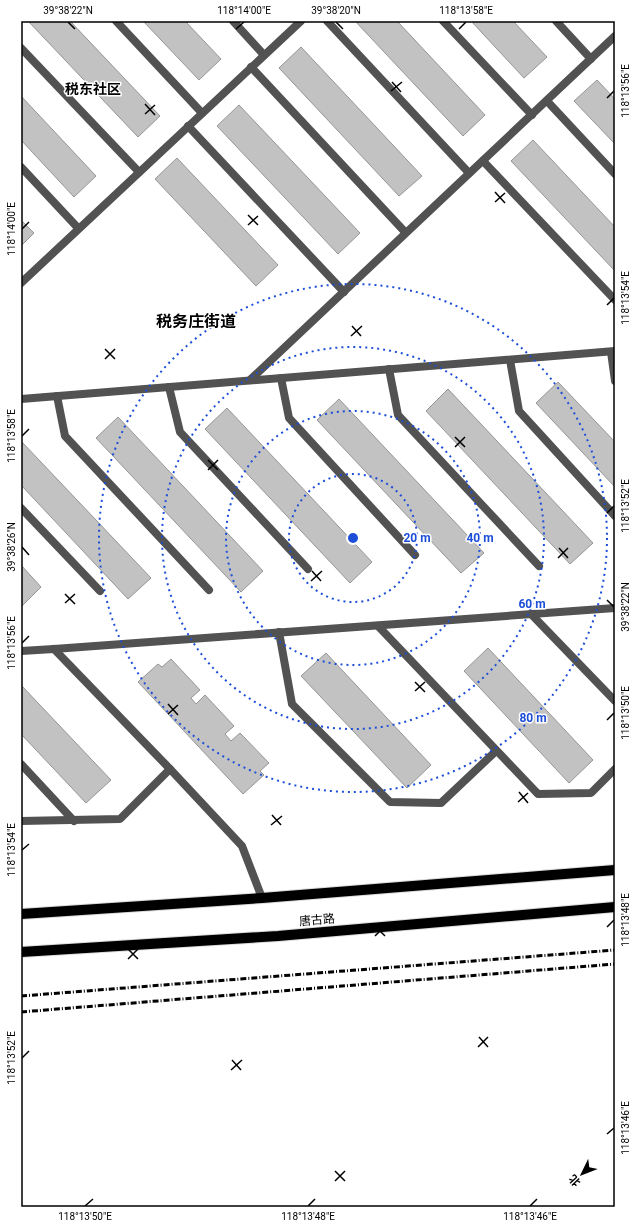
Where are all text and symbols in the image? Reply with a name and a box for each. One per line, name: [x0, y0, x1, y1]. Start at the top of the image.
text: 39°38'22"N: [43, 5, 93, 16]
text: 118°14'00"E: [217, 5, 271, 16]
text: 39°38'20"N: [311, 5, 361, 16]
text: 118°13'58"E: [439, 5, 493, 16]
text: 118°13'56"E: [620, 64, 631, 118]
district label: 税东社区: [65, 81, 121, 97]
text: 118°14'00"E: [6, 202, 17, 256]
text: 118°13'54"E: [620, 271, 631, 325]
district label: 税务庄街道: [156, 312, 236, 331]
text: 118°13'58"E: [6, 409, 17, 463]
text: 118°13'52"E: [620, 479, 631, 533]
text: 39°38'26"N: [6, 522, 17, 572]
centre of rings: [346, 531, 360, 545]
text: 20 m: [403, 531, 431, 545]
text: 40 m: [466, 531, 494, 545]
text: 39°38'22"N: [620, 582, 631, 632]
text: 60 m: [518, 597, 546, 611]
text: 118°13'56"E: [6, 616, 17, 670]
text: 118°13'50"E: [620, 686, 631, 740]
text: 80 m: [519, 711, 547, 725]
text: 118°13'54"E: [6, 823, 17, 877]
text: 118°13'48"E: [620, 893, 631, 947]
street label: 唐古路: [298, 911, 336, 929]
text: 118°13'52"E: [6, 1031, 17, 1085]
text: 118°13'46"E: [620, 1101, 631, 1155]
north arrow: [562, 1154, 602, 1194]
text: 北: [567, 1172, 584, 1189]
text: 118°13'50"E: [58, 1211, 112, 1222]
text: 118°13'48"E: [281, 1211, 335, 1222]
text: 118°13'46"E: [503, 1211, 557, 1222]

